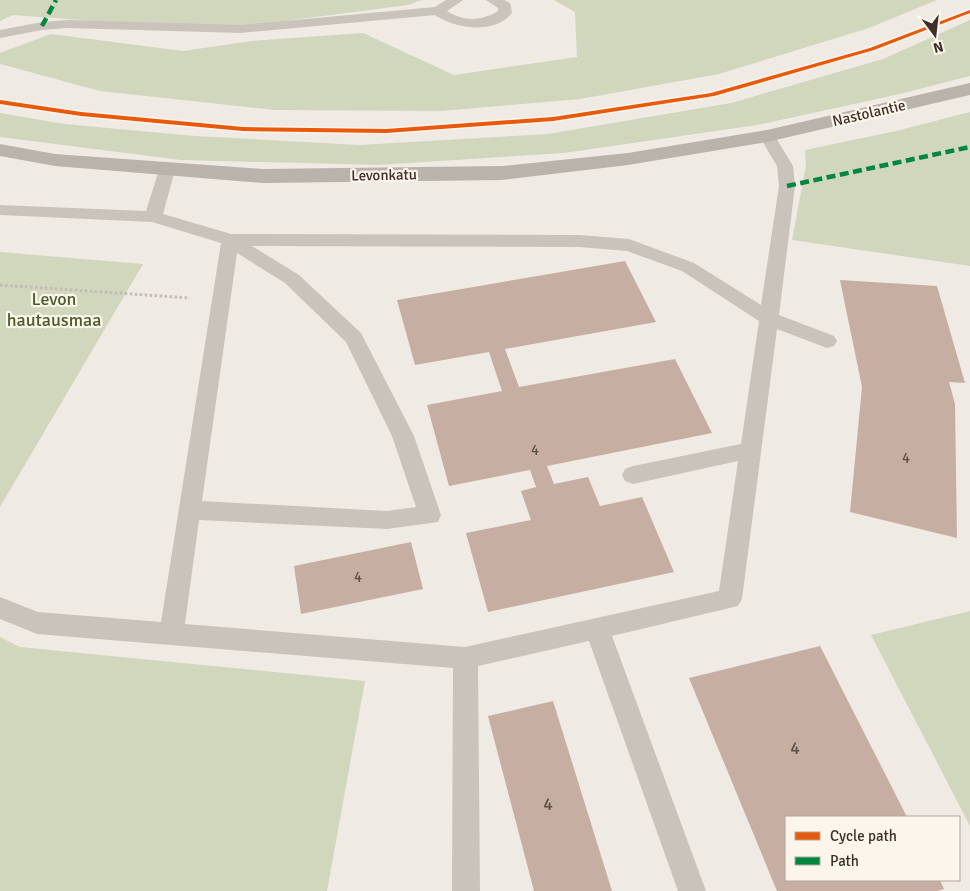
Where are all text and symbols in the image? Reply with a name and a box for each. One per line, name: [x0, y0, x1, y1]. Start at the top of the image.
north arrow: [910, 10, 960, 60]
text: N: [931, 38, 945, 57]
street label: Nastolantie: [831, 96, 907, 130]
street label: Levonkatu: [351, 165, 417, 185]
park label: Levon hautausmaa: [7, 288, 101, 331]
house number: 4: [531, 441, 539, 459]
house number: 4: [902, 449, 910, 467]
house number: 4: [354, 568, 362, 586]
house number: 4: [790, 737, 800, 759]
house number: 4: [543, 793, 553, 815]
legend: [785, 816, 960, 881]
text: Cycle path: [830, 827, 897, 845]
text: Path: [830, 852, 859, 870]

